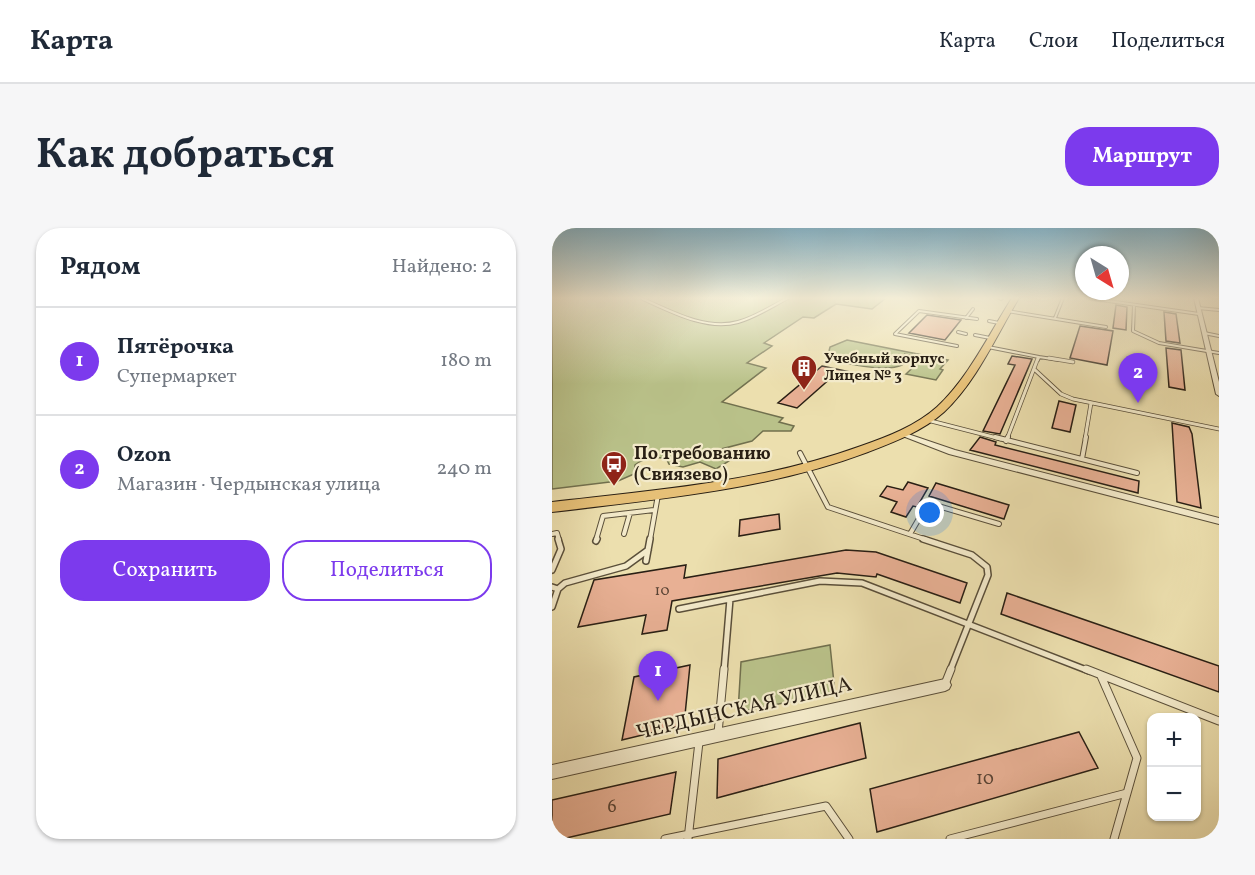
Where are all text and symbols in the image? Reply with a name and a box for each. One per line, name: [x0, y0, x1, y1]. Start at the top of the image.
text: Карта: [30, 22, 113, 61]
text: Карта: [939, 27, 996, 56]
text: Слои: [1029, 27, 1078, 56]
text: Поделиться: [1111, 27, 1225, 56]
text: Как добраться: [36, 127, 335, 186]
button: Маршрут: [1065, 127, 1219, 186]
north arrow: [1075, 246, 1129, 300]
text: Рядом: [60, 249, 140, 285]
text: Найдено: 2: [392, 253, 492, 281]
text: Пятёрочка: [117, 332, 234, 363]
text: 1: [75, 347, 84, 375]
text: 180 m: [440, 347, 492, 375]
place label: Учебный корпус Лицея № 3: [824, 349, 944, 387]
building icon: Учебный корпус Лицея № 3: [789, 353, 819, 391]
pin: 2: [1118, 354, 1158, 403]
text: Супермаркет: [117, 363, 237, 391]
text: Ozon: [117, 440, 172, 471]
place label: По требованию (Свиязево): [634, 442, 771, 488]
bus stop icon: По требованию (Свиязево): [599, 449, 629, 487]
text: 2: [74, 455, 85, 483]
text: 240 m: [437, 455, 492, 483]
text: Магазин · Чердынская улица: [117, 471, 381, 499]
your location: [915, 498, 944, 527]
button: Сохранить: [60, 540, 270, 601]
button: Поделиться: [282, 540, 492, 601]
house number: 10: [655, 581, 669, 602]
pin: 1: [638, 652, 678, 701]
street label: ЧЕРДЫНСКАЯ УЛИЦА: [633, 670, 855, 748]
map controls: [1147, 713, 1201, 821]
button: +: [1147, 713, 1201, 767]
house number: 10: [976, 767, 994, 792]
button: −: [1147, 767, 1201, 821]
house number: 6: [607, 795, 617, 820]

